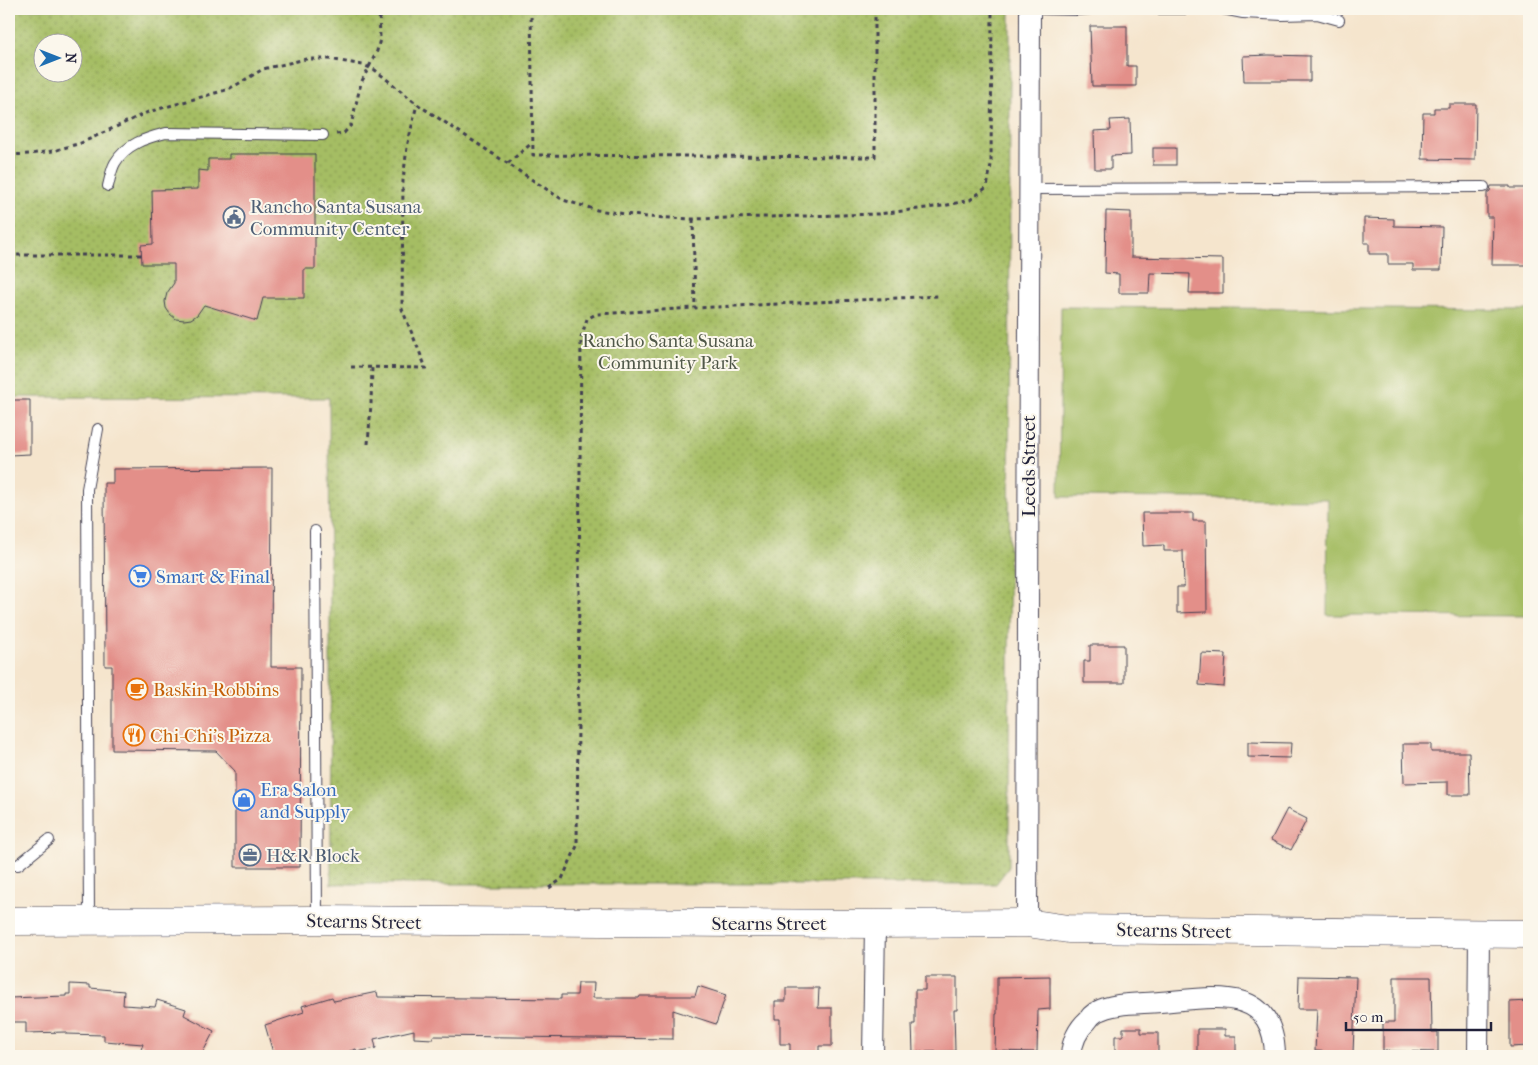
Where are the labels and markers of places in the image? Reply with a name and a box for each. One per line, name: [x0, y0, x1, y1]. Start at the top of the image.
place label: Rancho Santa Susana Community Center: [250, 196, 422, 240]
public building icon: Rancho Santa Susana Community Center: [222, 205, 246, 229]
supermarket icon: Smart & Final: [128, 564, 152, 588]
place label: Smart & Final: [156, 566, 270, 588]
cafe icon: Baskin-Robbins: [125, 677, 149, 701]
place label: Baskin-Robbins: [153, 679, 279, 701]
restaurant icon: Chi-Chi's Pizza: [122, 723, 146, 747]
place label: Chi-Chi's Pizza: [150, 725, 271, 747]
place label: Era Salon and Supply: [260, 779, 351, 823]
shop icon: Era Salon and Supply: [232, 788, 256, 812]
office icon: H&R Block: [238, 843, 262, 867]
place label: H&R Block: [266, 845, 360, 867]

